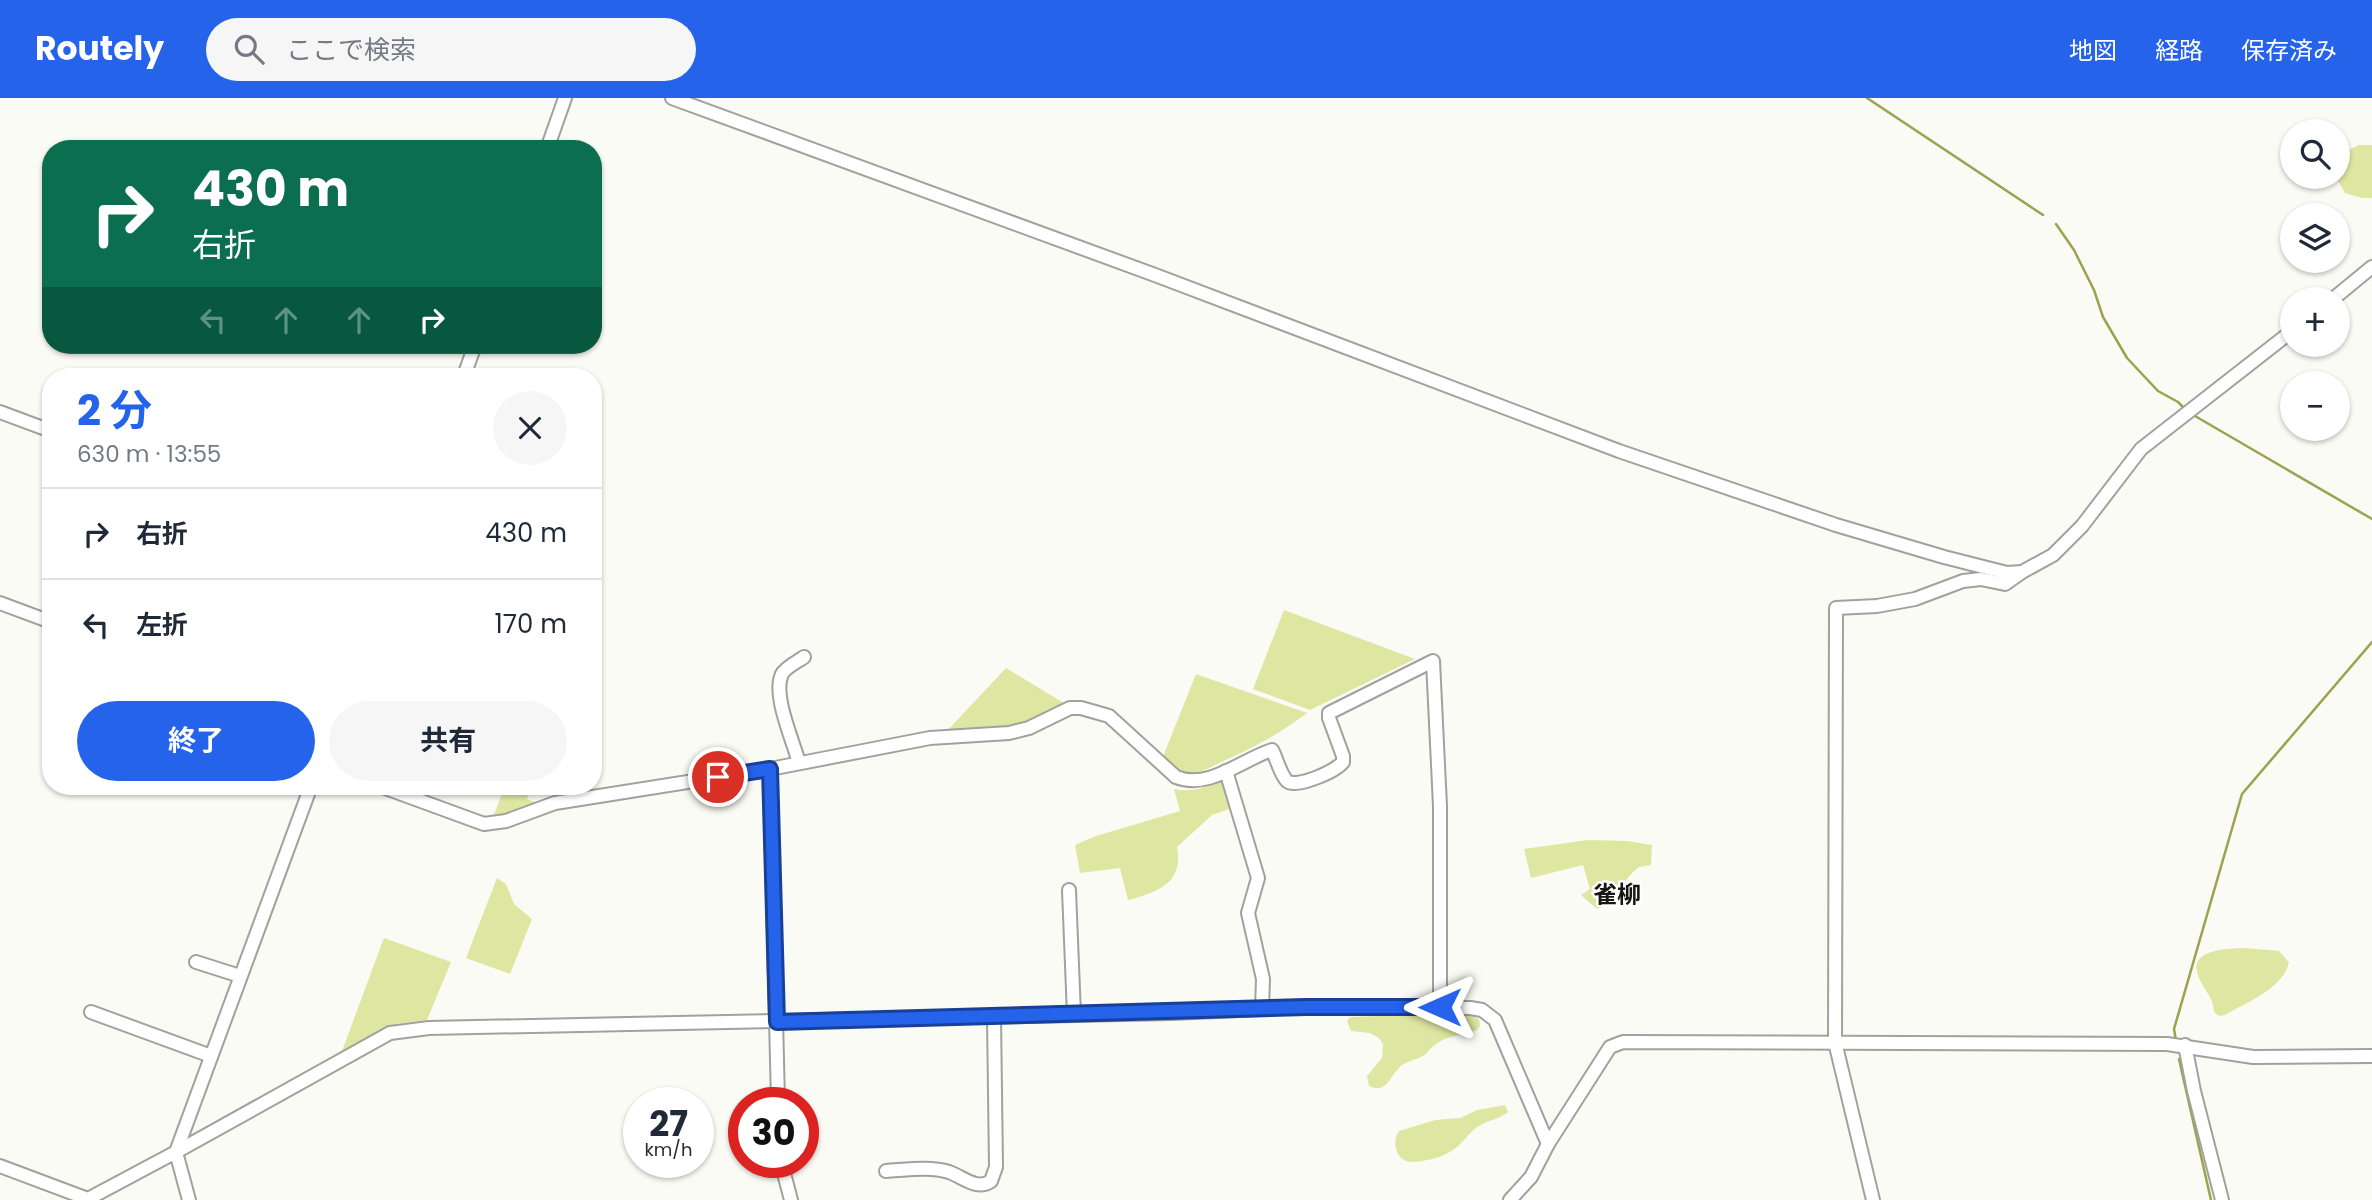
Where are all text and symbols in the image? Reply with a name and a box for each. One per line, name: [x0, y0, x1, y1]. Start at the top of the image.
search box: [206, 18, 696, 81]
text: Routely: [35, 25, 164, 72]
icon: search: [230, 30, 268, 68]
text: ここで検索: [286, 32, 416, 68]
text: 地図: [2069, 34, 2117, 67]
text: 経路: [2155, 34, 2203, 67]
text: 保存済み: [2241, 34, 2337, 67]
map controls: [2280, 119, 2350, 441]
button: search: [2280, 119, 2350, 189]
text: 430 m: [192, 155, 349, 223]
icon: right: [77, 168, 168, 259]
button: layers: [2280, 203, 2350, 273]
text: 右折: [192, 222, 256, 267]
button: +: [2280, 287, 2350, 357]
icon: left: [194, 301, 232, 339]
icon: ahead: [267, 301, 305, 339]
icon: ahead: [340, 301, 378, 339]
icon: right: [413, 301, 451, 339]
button: −: [2280, 371, 2350, 441]
text: 2 分: [77, 381, 152, 440]
button: close: [493, 391, 567, 465]
text: 630 m · 13:55: [77, 438, 221, 470]
icon: right: [77, 515, 115, 553]
text: 430 m: [485, 515, 567, 551]
text: 右折: [136, 516, 188, 552]
icon: left: [77, 606, 115, 644]
text: 170 m: [494, 606, 567, 642]
text: 左折: [136, 607, 188, 643]
button: 終了: [77, 701, 315, 781]
button: 共有: [329, 701, 567, 781]
pin: [688, 747, 748, 807]
icon: arrive: [699, 758, 737, 796]
district label: 雀柳: [1593, 878, 1641, 911]
position arrow: [1403, 970, 1477, 1044]
speed limit sign: 30: [728, 1087, 819, 1178]
text: 27: [649, 1099, 688, 1148]
text: km/h: [645, 1137, 692, 1162]

